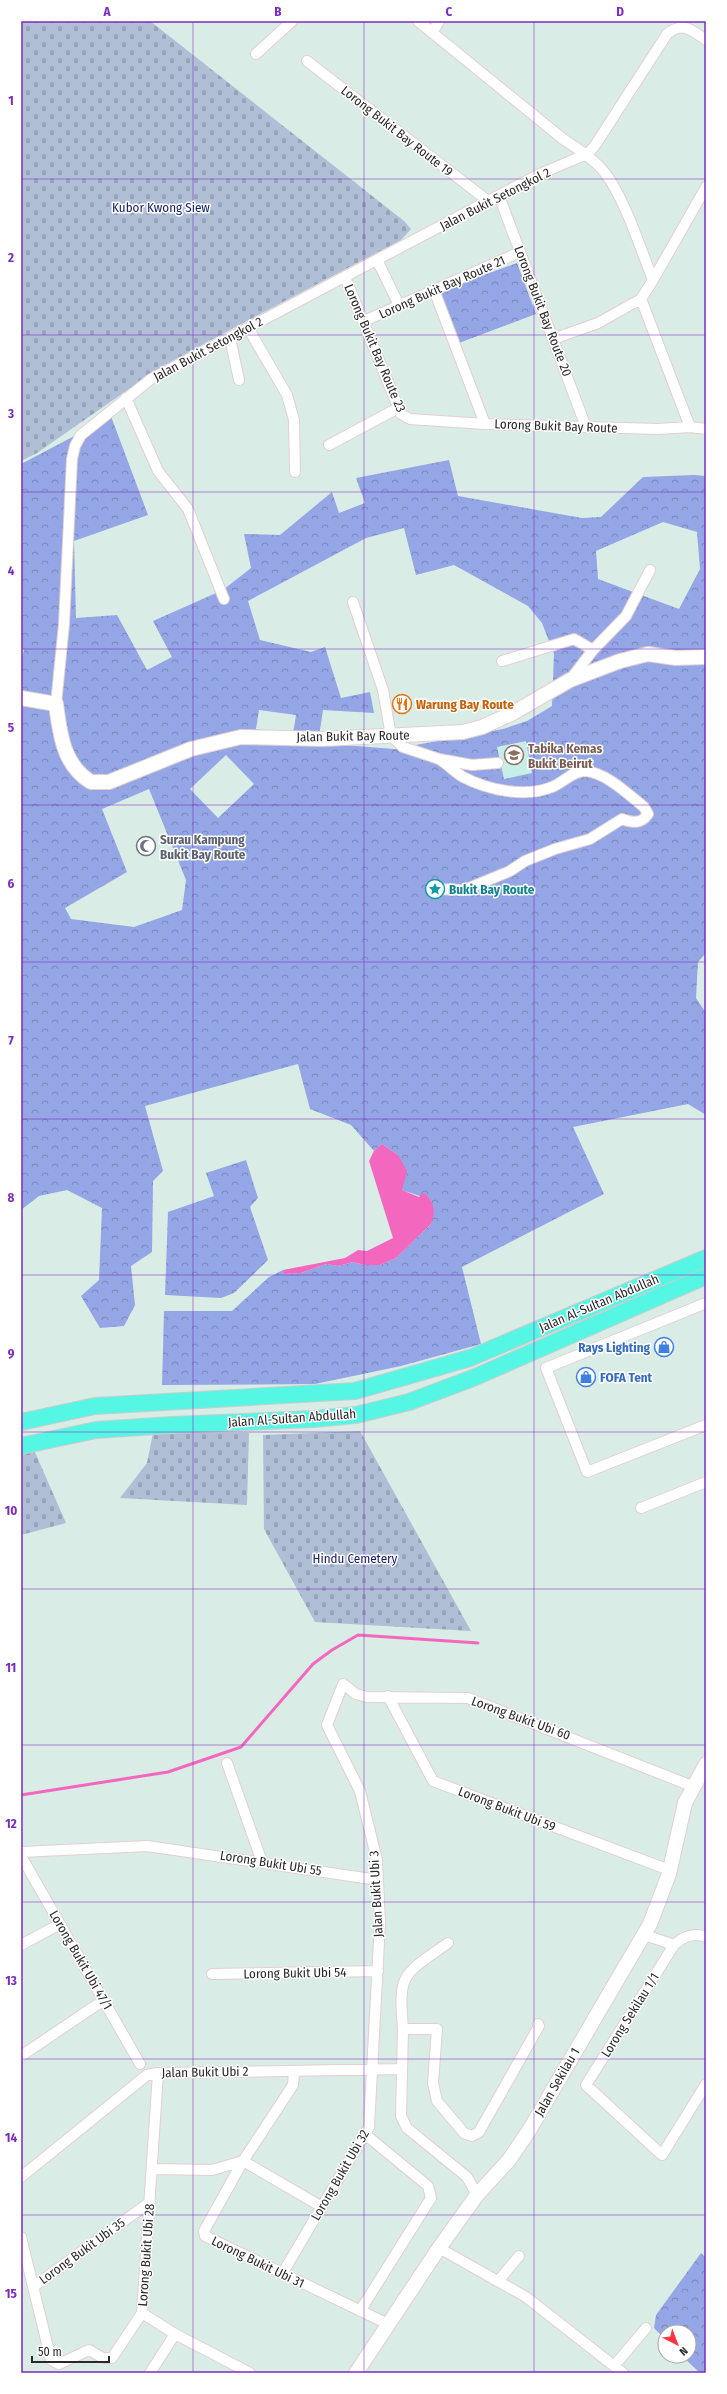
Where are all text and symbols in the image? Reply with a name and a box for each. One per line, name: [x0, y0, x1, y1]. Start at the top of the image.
text: A: [102, 4, 111, 19]
text: B: [274, 4, 282, 19]
text: C: [446, 4, 453, 19]
text: D: [616, 4, 624, 19]
street label: Lorong Bukit Bay Route 19: [338, 83, 456, 179]
text: 1: [8, 93, 14, 108]
street label: Jalan Bukit Setongkol 2: [437, 165, 553, 233]
park label: Kubor Kwong Siew: [112, 200, 210, 215]
street label: Lorong Bukit Bay Route 20: [511, 244, 575, 379]
text: 2: [7, 250, 14, 265]
street label: Lorong Bukit Bay Route 21: [377, 252, 507, 322]
street label: Lorong Bukit Bay Route 23: [341, 282, 409, 414]
street label: Jalan Bukit Setongkol 2: [151, 314, 265, 384]
text: 3: [7, 406, 14, 421]
street label: Lorong Bukit Bay Route: [494, 416, 618, 436]
text: 4: [8, 563, 15, 578]
restaurant icon: Warung Bay Route: [391, 693, 413, 715]
place label: Warung Bay Route: [416, 697, 514, 712]
text: 5: [8, 720, 14, 735]
street label: Jalan Bukit Bay Route: [296, 728, 410, 744]
place label: Tabika Kemas Bukit Beirut: [528, 741, 602, 771]
school or university icon: Tabika Kemas Bukit Beirut: [503, 744, 525, 766]
place label: Surau Kampung Bukit Bay Route: [160, 832, 246, 862]
mosque icon: Surau Kampung Bukit Bay Route: [135, 835, 157, 857]
text: 6: [8, 876, 15, 891]
place icon: Bukit Bay Route: [424, 878, 446, 900]
place label: Bukit Bay Route: [449, 882, 535, 897]
text: 7: [8, 1033, 14, 1048]
text: 8: [8, 1190, 15, 1205]
street label: Jalan Al-Sultan Abdullah: [537, 1271, 661, 1335]
shop icon: Rays Lighting: [653, 1336, 675, 1358]
place label: Rays Lighting: [578, 1340, 651, 1355]
text: 9: [8, 1346, 15, 1361]
shop icon: FOFA Tent: [575, 1366, 597, 1388]
place label: FOFA Tent: [600, 1370, 653, 1385]
street label: Jalan Al-Sultan Abdullah: [227, 1406, 357, 1430]
text: 10: [5, 1503, 17, 1518]
park label: Hindu Cemetery: [313, 1551, 398, 1566]
text: 11: [6, 1660, 16, 1675]
street label: Lorong Bukit Ubi 60: [470, 1693, 573, 1743]
street label: Lorong Bukit Ubi 59: [456, 1784, 558, 1834]
text: 12: [5, 1816, 17, 1831]
street label: Lorong Bukit Ubi 55: [219, 1848, 323, 1878]
street label: Jalan Bukit Ubi 3: [366, 1850, 386, 1938]
street label: Lorong Bukit Ubi 47/1: [47, 1908, 115, 2012]
street label: Lorong Bukit Ubi 54: [243, 1965, 347, 1981]
street label: Lorong Sekilau 1/1: [598, 1970, 662, 2060]
text: 13: [5, 1973, 17, 1988]
street label: Jalan Sekilau 1: [531, 2045, 583, 2119]
street label: Jalan Bukit Ubi 2: [162, 2064, 249, 2080]
street label: Lorong Bukit Ubi 32: [308, 2127, 372, 2223]
text: 14: [5, 2130, 17, 2145]
street label: Lorong Bukit Ubi 28: [135, 2203, 157, 2307]
street label: Lorong Bukit Ubi 35: [36, 2215, 128, 2287]
street label: Lorong Bukit Ubi 31: [209, 2233, 307, 2291]
text: 15: [5, 2286, 17, 2301]
north arrow: [657, 2324, 697, 2364]
scale bar: [32, 2338, 109, 2364]
text: N: [677, 2344, 690, 2358]
text: 50 m: [38, 2345, 62, 2359]

